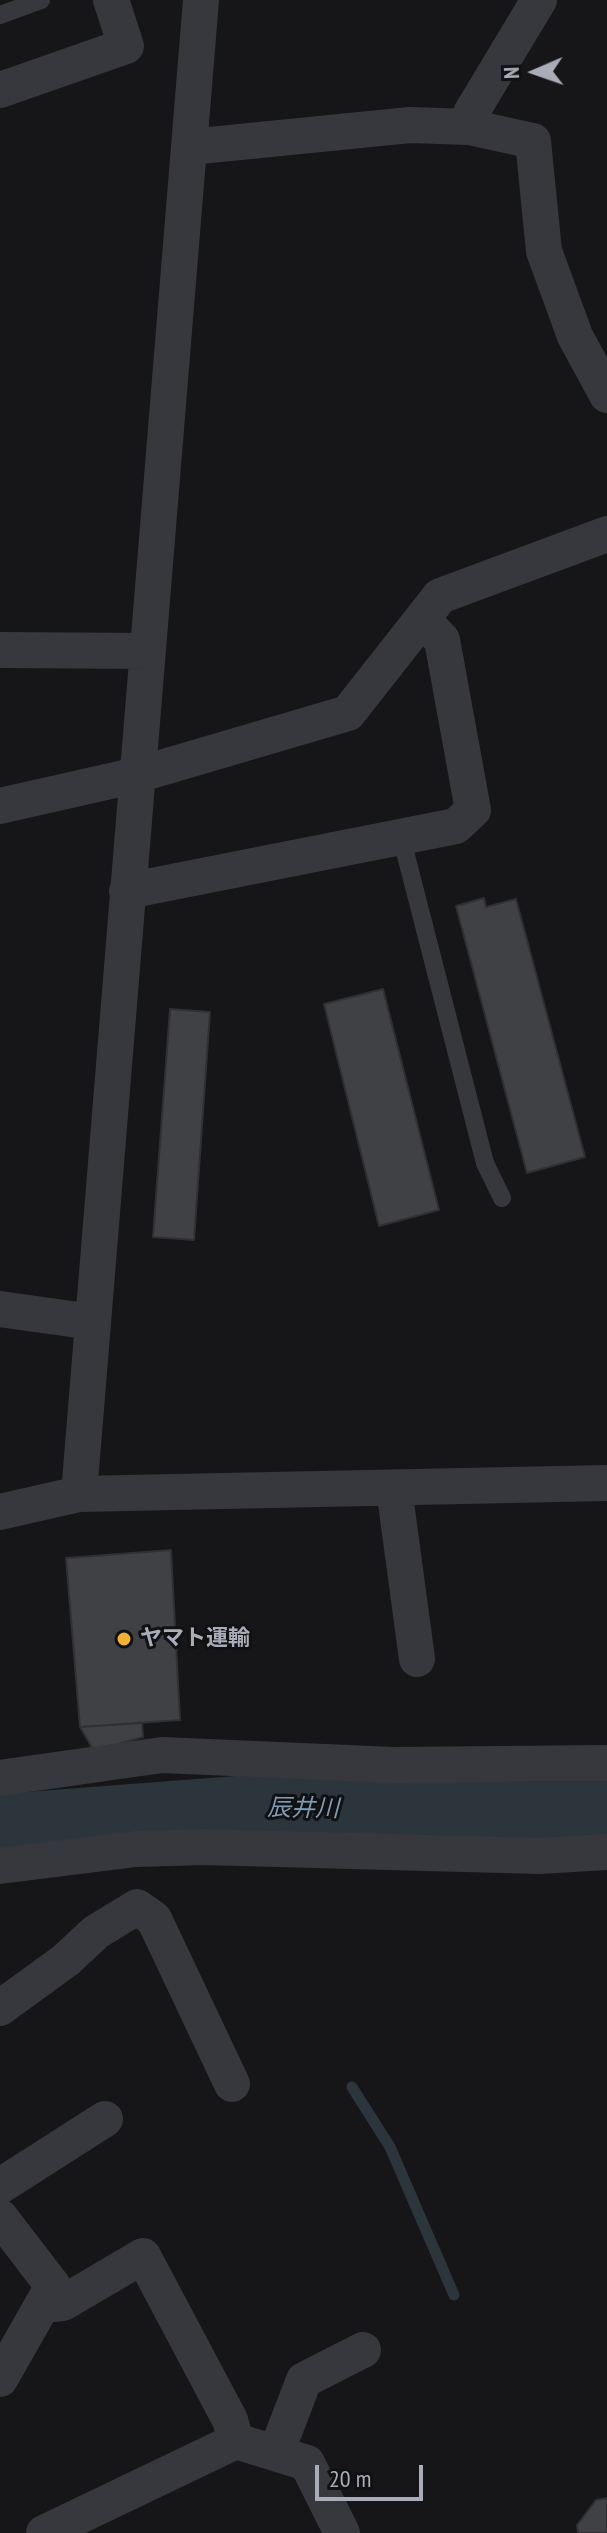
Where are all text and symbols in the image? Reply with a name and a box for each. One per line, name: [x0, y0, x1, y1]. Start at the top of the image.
north arrow: [495, 32, 575, 112]
text: N: [497, 66, 525, 79]
place label: ヤマト運輸: [140, 1626, 250, 1652]
marker: ヤマト運輸: [115, 1630, 133, 1648]
water label: 辰井川: [267, 1794, 339, 1824]
scale bar: [319, 2449, 427, 2499]
text: 20 m: [329, 2463, 371, 2494]

